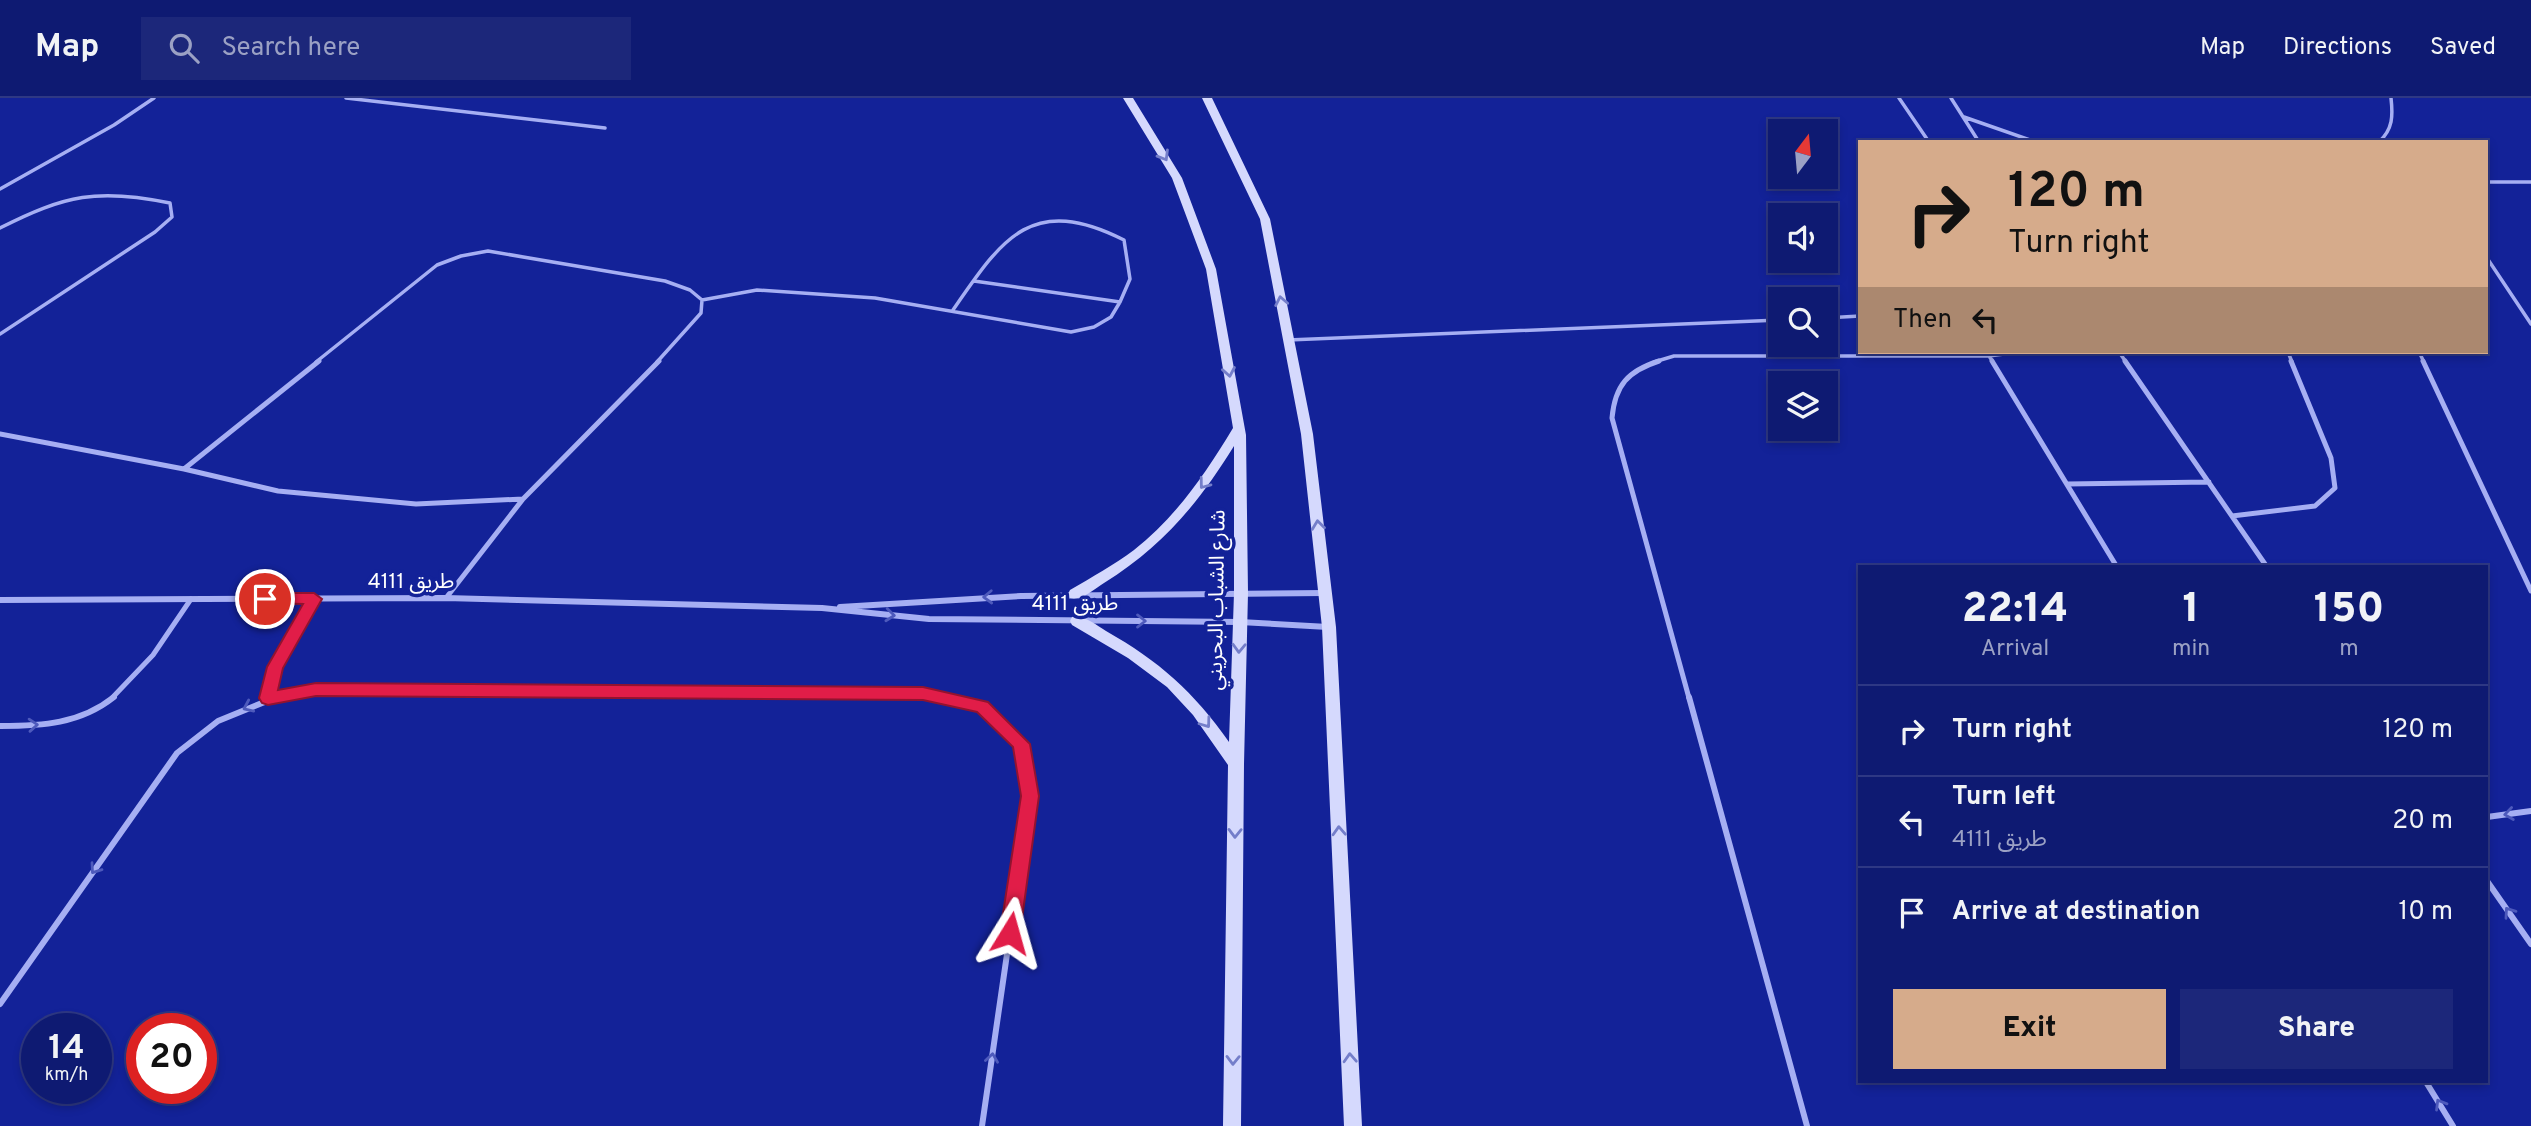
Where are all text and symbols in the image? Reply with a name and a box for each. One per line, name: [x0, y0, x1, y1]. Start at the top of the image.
search box: [141, 17, 631, 80]
text: Map: [35, 27, 99, 69]
icon: search: [165, 29, 203, 67]
text: Search here: [221, 32, 360, 65]
text: Map: [2200, 33, 2245, 63]
text: Directions: [2283, 33, 2392, 63]
text: Saved: [2430, 33, 2496, 63]
north arrow: [1768, 119, 1838, 189]
map controls: [1768, 119, 1838, 441]
one-way arrow: [1155, 149, 1168, 162]
text: 120 m: [2008, 163, 2145, 225]
icon: right: [1893, 168, 1984, 259]
button: sound: [1768, 203, 1838, 273]
text: Turn right: [2008, 224, 2150, 264]
button: search: [1768, 287, 1838, 357]
one-way arrow: [1274, 295, 1289, 307]
icon: left: [1966, 301, 2004, 339]
text: Then: [1893, 304, 1952, 337]
one-way arrow: [1221, 366, 1236, 378]
button: layers: [1768, 371, 1838, 441]
one-way arrow: [1199, 476, 1212, 489]
street label: شارع الشباب البحريني: [1202, 509, 1233, 691]
one-way arrow: [1310, 519, 1325, 531]
pin: [235, 569, 295, 629]
street label: طريق 4111: [368, 569, 454, 596]
icon: arrive: [246, 580, 284, 618]
text: 22:14: [1962, 584, 2068, 637]
text: 1: [2182, 584, 2200, 637]
text: 150: [2314, 584, 2384, 637]
one-way arrow: [982, 589, 993, 605]
street label: طريق 4111: [1032, 591, 1118, 618]
one-way arrow: [885, 607, 896, 622]
one-way arrow: [1137, 613, 1147, 629]
text: Arrival: [1981, 635, 2049, 664]
text: min: [2172, 635, 2210, 664]
text: m: [2339, 635, 2359, 664]
one-way arrow: [1231, 643, 1247, 654]
one-way arrow: [243, 699, 255, 713]
icon: right: [1893, 712, 1931, 750]
text: Turn right: [1952, 714, 2072, 747]
text: 120 m: [2383, 714, 2453, 747]
one-way arrow: [1198, 715, 1210, 728]
one-way arrow: [28, 718, 39, 733]
text: Turn left: [1952, 781, 2056, 814]
icon: left: [1893, 803, 1931, 841]
text: 20 m: [2392, 805, 2453, 838]
one-way arrow: [2503, 806, 2515, 821]
one-way arrow: [1331, 825, 1346, 836]
text: طريق 4111: [1952, 826, 2047, 855]
one-way arrow: [1227, 828, 1243, 838]
one-way arrow: [91, 861, 103, 874]
icon: arrive: [1893, 894, 1931, 932]
position arrow: [973, 896, 1047, 970]
text: Arrive at destination: [1952, 896, 2200, 929]
text: 10 m: [2398, 896, 2453, 929]
one-way arrow: [2505, 907, 2517, 920]
button: Exit: [1893, 989, 2166, 1069]
button: Share: [2180, 989, 2453, 1069]
speed limit sign: 20: [126, 1013, 217, 1104]
text: 14: [48, 1027, 85, 1071]
one-way arrow: [1342, 1052, 1357, 1063]
one-way arrow: [984, 1053, 999, 1064]
one-way arrow: [1225, 1055, 1241, 1066]
text: km/h: [45, 1064, 88, 1087]
one-way arrow: [2435, 1098, 2448, 1111]

